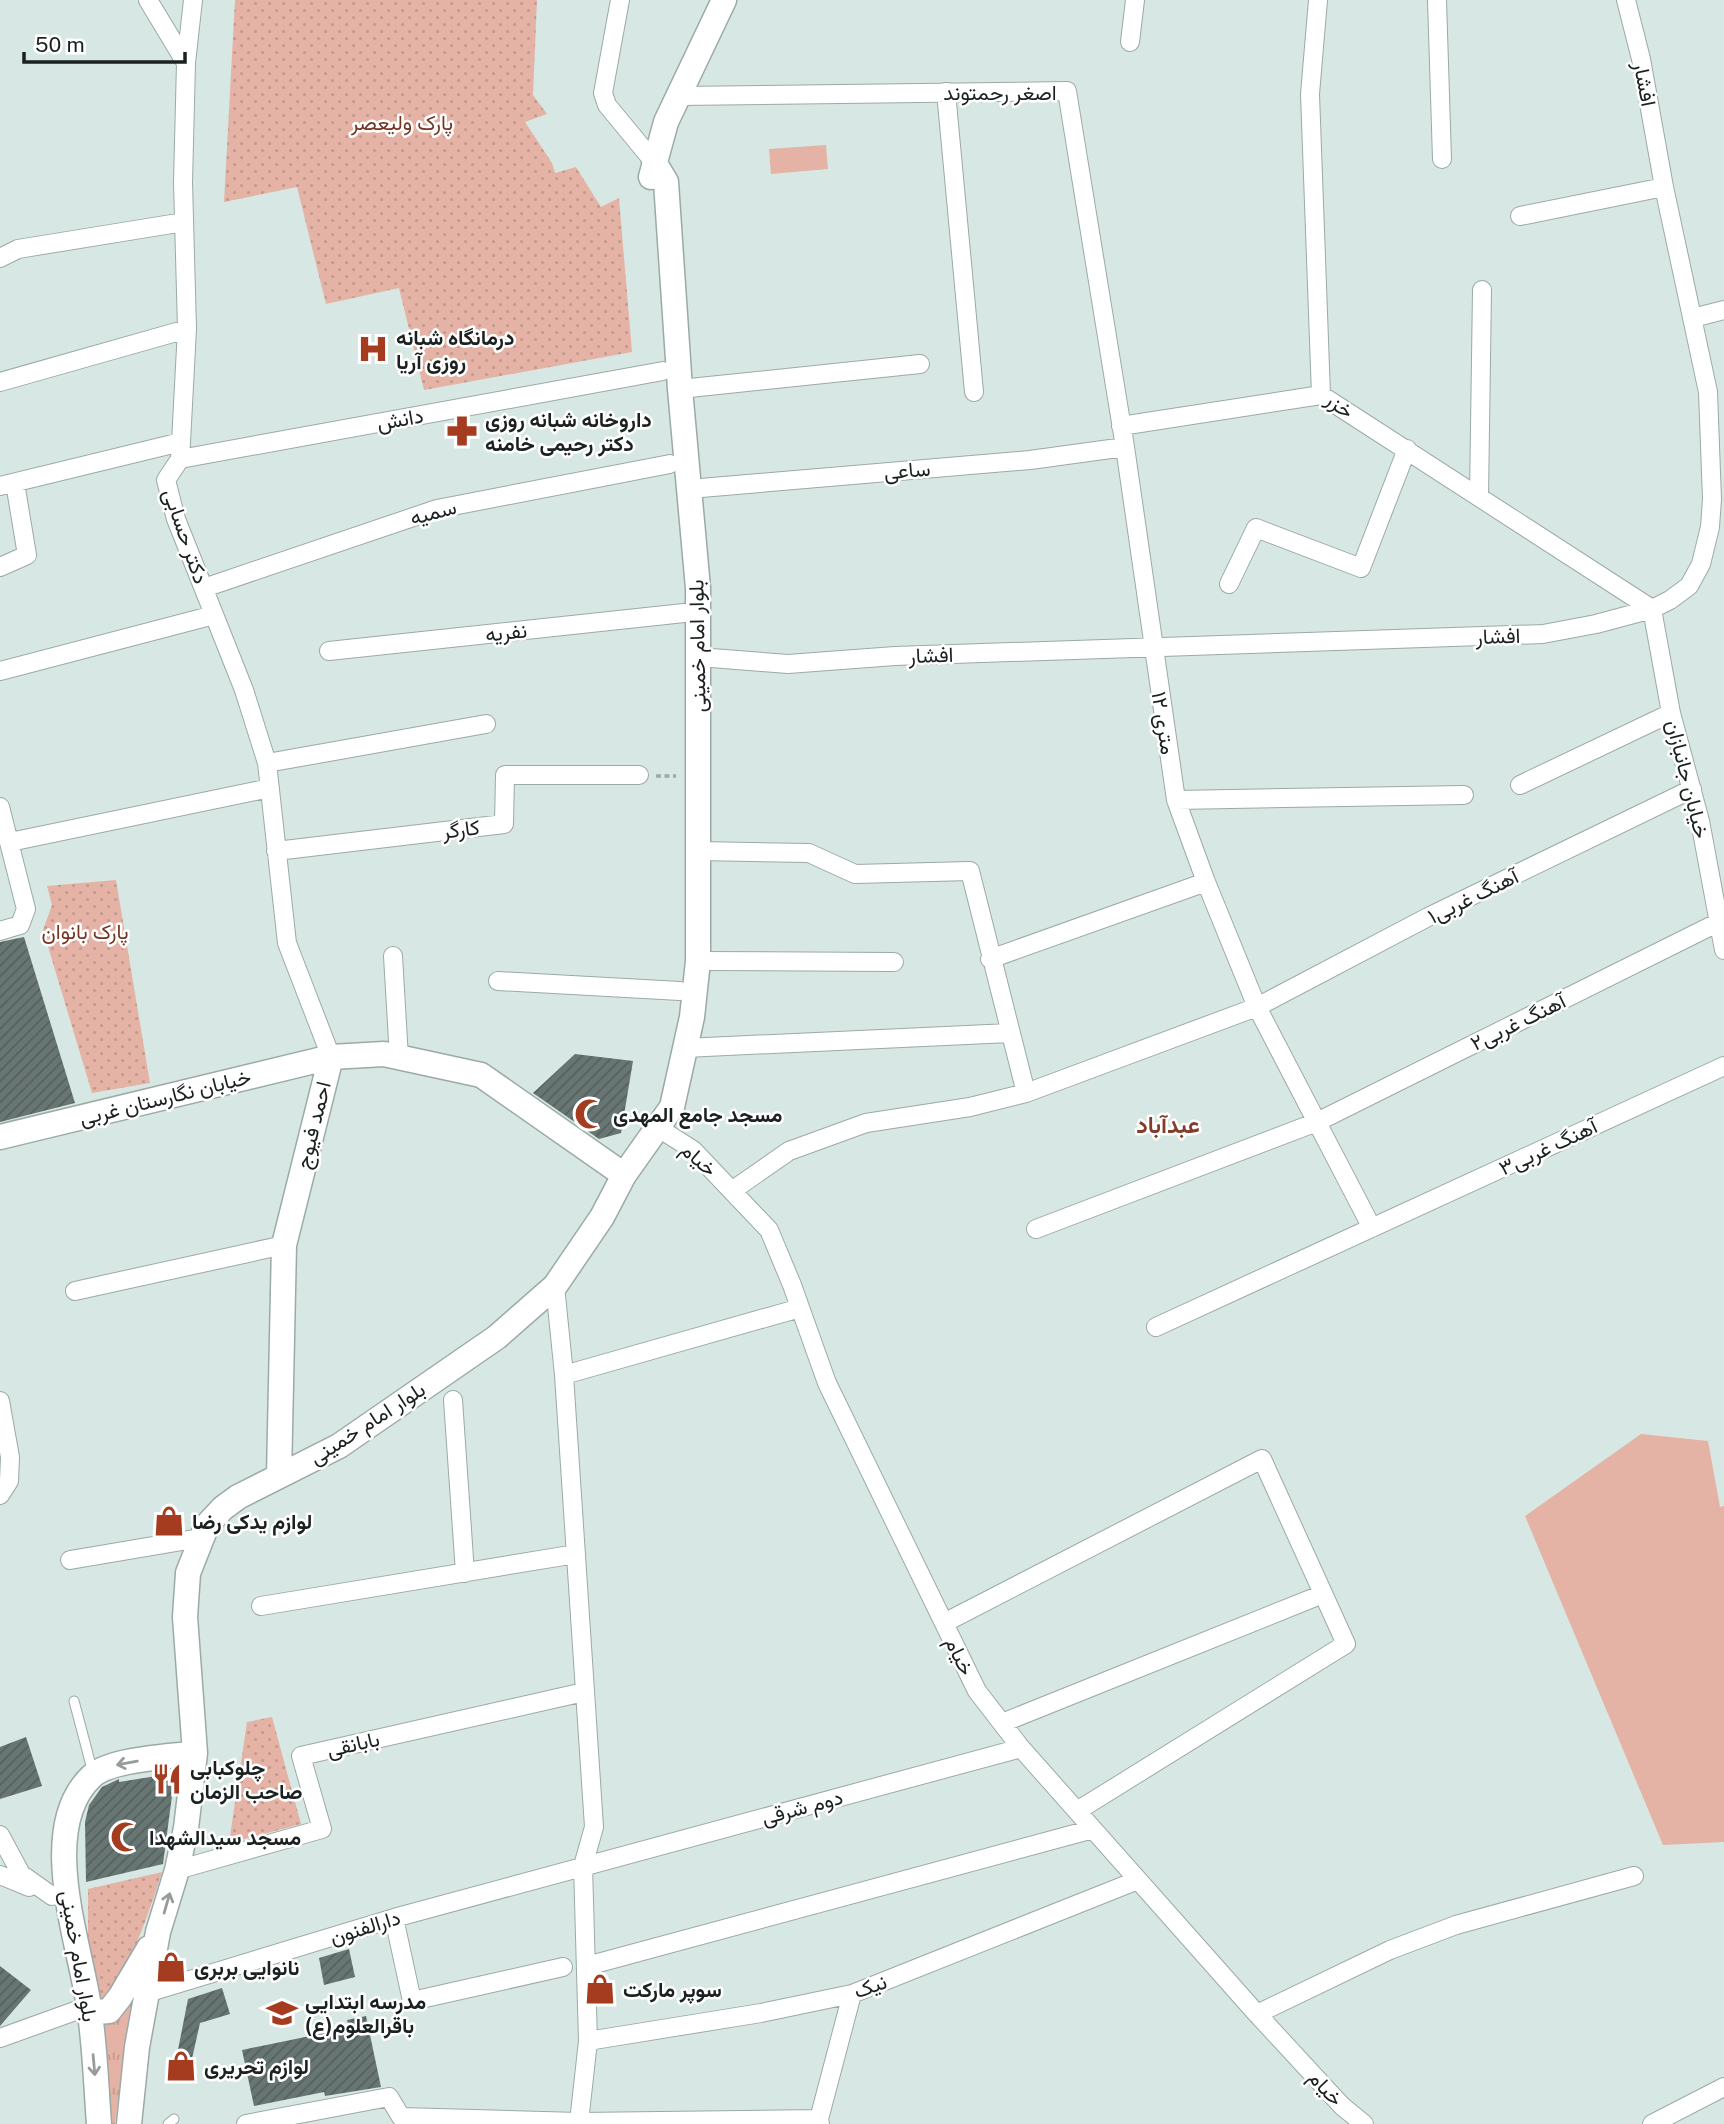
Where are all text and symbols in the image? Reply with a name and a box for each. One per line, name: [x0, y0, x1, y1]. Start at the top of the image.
scale bar: [24, 21, 186, 65]
text: 50 m: [35, 32, 85, 57]
street label: افشار: [1627, 59, 1662, 109]
street label: اصغر رحمتوند: [943, 80, 1057, 106]
park label: پارک ولیعصر: [350, 110, 453, 137]
place label: درمانگاه شبانه روزی آریا: [396, 325, 514, 375]
hospital icon: درمانگاه شبانه روزی آریا: [356, 332, 390, 366]
street label: خزر: [1319, 386, 1359, 425]
street label: دانش: [375, 403, 425, 435]
place label: داروخانه شبانه روزی دکتر رحیمی خامنه: [485, 407, 652, 457]
pharmacy icon: داروخانه شبانه روزی دکتر رحیمی خامنه: [445, 414, 479, 448]
street label: ساعی: [883, 456, 931, 484]
street label: دکتر حسابی: [157, 485, 214, 587]
street label: سمیه: [407, 494, 459, 530]
street label: بلوار امام خمینی: [683, 579, 713, 713]
street label: نفریه: [484, 617, 528, 648]
street label: افشار: [1474, 623, 1521, 650]
street label: افشار: [907, 642, 954, 669]
street label: ۱۲ متری: [1146, 690, 1181, 757]
street label: خیابان جانبازان: [1660, 717, 1715, 841]
street label: کارگر: [440, 814, 481, 845]
street label: آهنگ غربی۱: [1424, 862, 1525, 930]
park label: پارک بانوان: [42, 919, 128, 946]
street label: آهنگ غربی۲: [1466, 987, 1572, 1057]
street label: خیابان نگارستان غربی: [77, 1064, 254, 1131]
street label: احمد فیوج: [290, 1079, 338, 1172]
mosque icon: مسجد جامع المهدی: [573, 1097, 607, 1131]
place label: مسجد جامع المهدی: [613, 1102, 782, 1129]
district label: عبدآباد: [1136, 1111, 1200, 1139]
street label: آهنگ غربی۳: [1495, 1112, 1603, 1182]
street label: خیام: [675, 1137, 722, 1183]
street label: بلوار امام خمینی: [304, 1376, 431, 1471]
shop icon: لوازم یدکی رضا: [152, 1504, 186, 1538]
place label: لوازم یدکی رضا: [192, 1509, 312, 1536]
street label: خیام: [938, 1633, 980, 1680]
street label: بابانقی: [324, 1726, 382, 1762]
place label: چلوکبابی صاحب الزمان: [190, 1755, 303, 1805]
one-way arrow: [116, 1757, 139, 1771]
restaurant icon: چلوکبابی صاحب الزمان: [150, 1762, 184, 1796]
street label: دوم شرقی: [758, 1784, 846, 1832]
mosque icon: مسجد سیدالشهدا: [109, 1820, 143, 1854]
place label: مسجد سیدالشهدا: [149, 1825, 301, 1851]
street label: بلوار امام خمینی: [53, 1888, 103, 2024]
one-way arrow: [161, 1892, 174, 1914]
street label: دارالفنون: [327, 1904, 404, 1951]
shop icon: نانوایی بربری: [154, 1950, 188, 1984]
place label: نانوایی بربری: [194, 1955, 299, 1981]
street label: نیک: [850, 1969, 890, 2003]
shop icon: سوپر مارکت: [583, 1972, 617, 2006]
place label: سوپر مارکت: [623, 1977, 722, 2004]
place label: مدرسه ابتدایی باقرالعلوم(ع): [305, 1989, 426, 2040]
school or university icon: مدرسه ابتدایی باقرالعلوم(ع): [265, 1996, 299, 2030]
shop icon: لوازم تحریری: [164, 2049, 198, 2083]
one-way arrow: [88, 2053, 101, 2076]
place label: لوازم تحریری: [204, 2054, 309, 2081]
street label: خیام: [1302, 2065, 1349, 2112]

